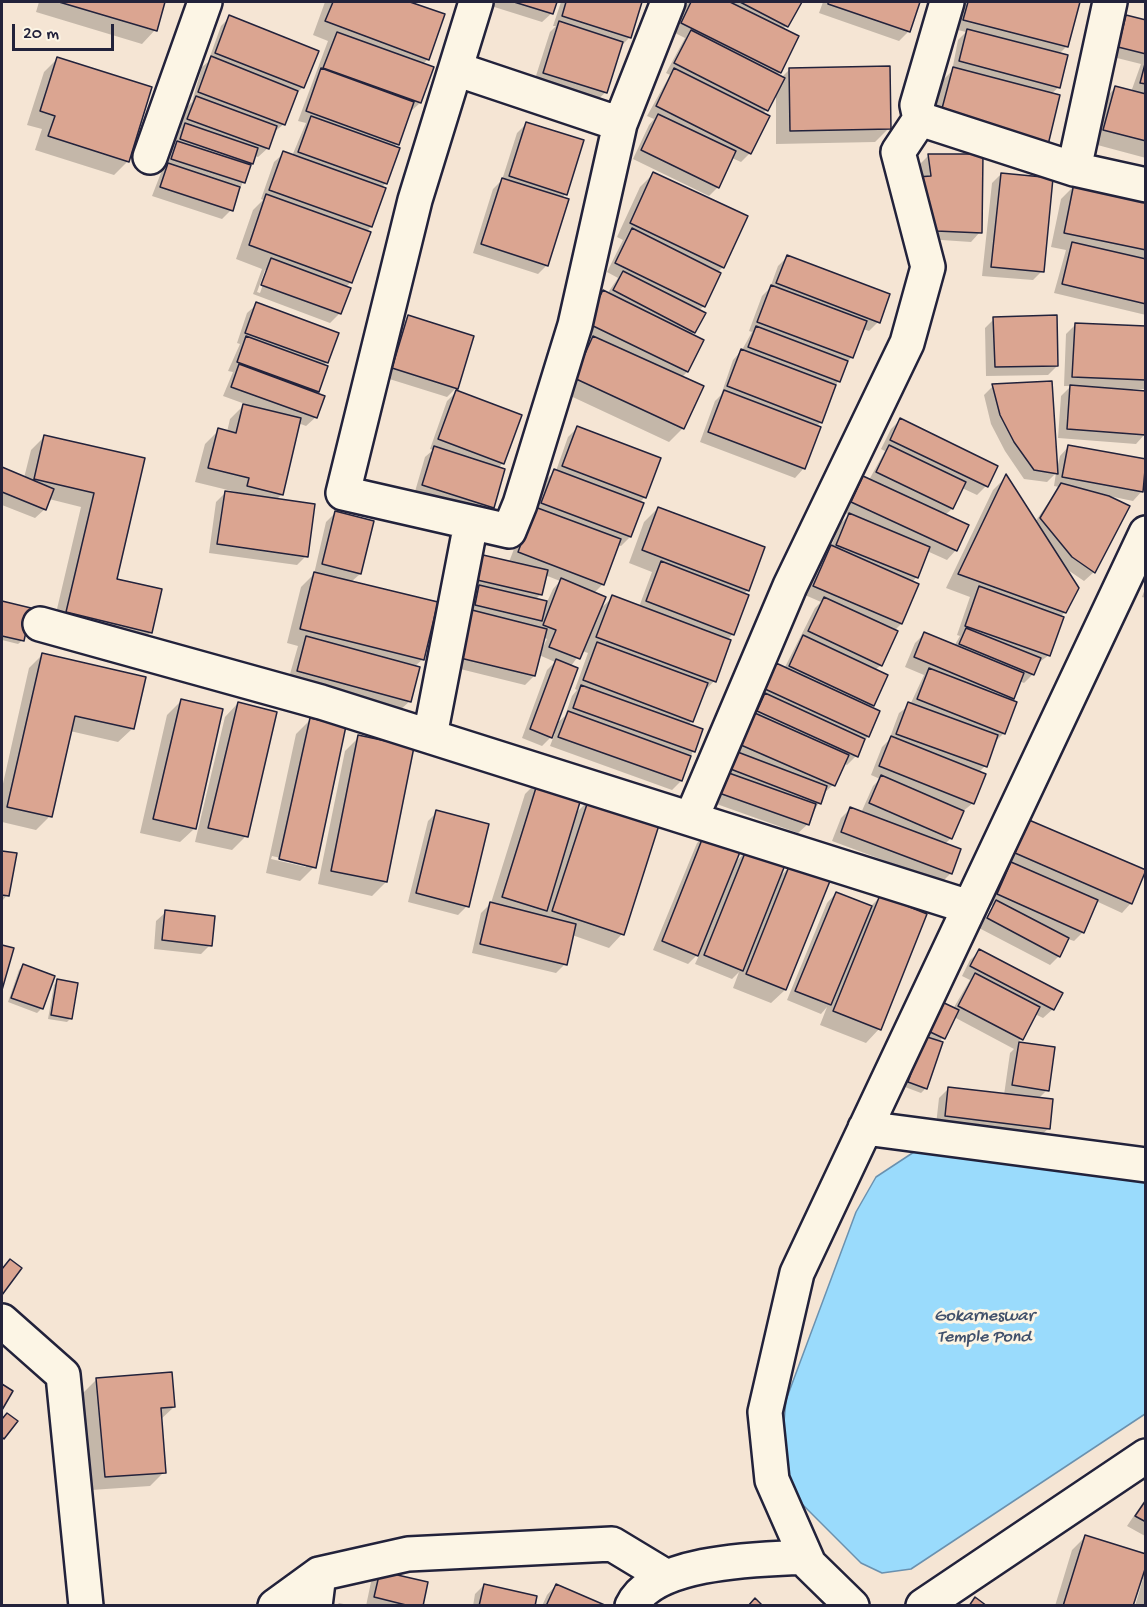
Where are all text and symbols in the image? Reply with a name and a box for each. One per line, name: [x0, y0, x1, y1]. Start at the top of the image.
scale bar: [15, 12, 117, 50]
text: 20 m: [23, 24, 59, 45]
water label: Gokarneswar Temple Pond: [934, 1306, 1034, 1348]

